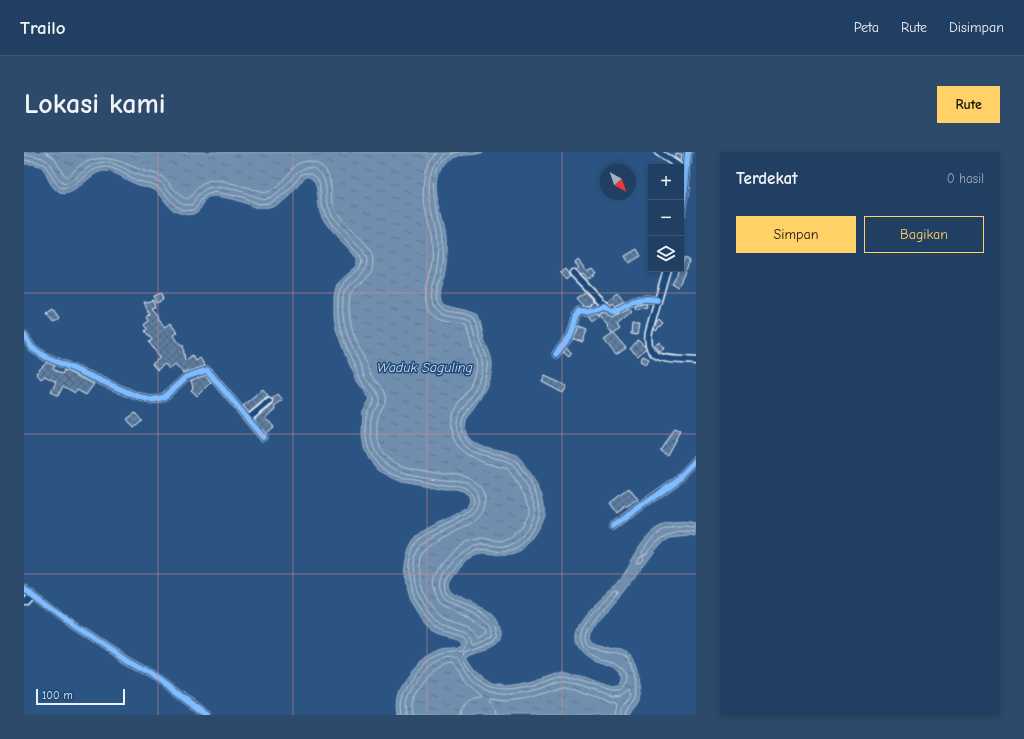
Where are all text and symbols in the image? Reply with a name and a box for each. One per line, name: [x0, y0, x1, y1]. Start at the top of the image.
text: Trailo: [20, 17, 66, 39]
text: Peta: [854, 19, 879, 36]
text: Rute: [901, 19, 927, 36]
text: Disimpan: [949, 19, 1004, 36]
button: Rute: [937, 86, 1000, 123]
text: Lokasi kami: [24, 88, 166, 120]
north arrow: [600, 164, 636, 200]
map controls: [648, 164, 684, 272]
button: +: [648, 164, 684, 200]
text: Terdekat: [736, 169, 798, 188]
text: 0 hasil: [947, 171, 984, 186]
button: −: [648, 200, 684, 236]
button: Simpan: [736, 216, 856, 253]
button: Bagikan: [864, 216, 984, 253]
button: layers: [648, 236, 684, 272]
water label: Waduk Saguling: [377, 359, 473, 376]
scale bar: [36, 687, 125, 706]
text: 100 m: [42, 689, 73, 702]

